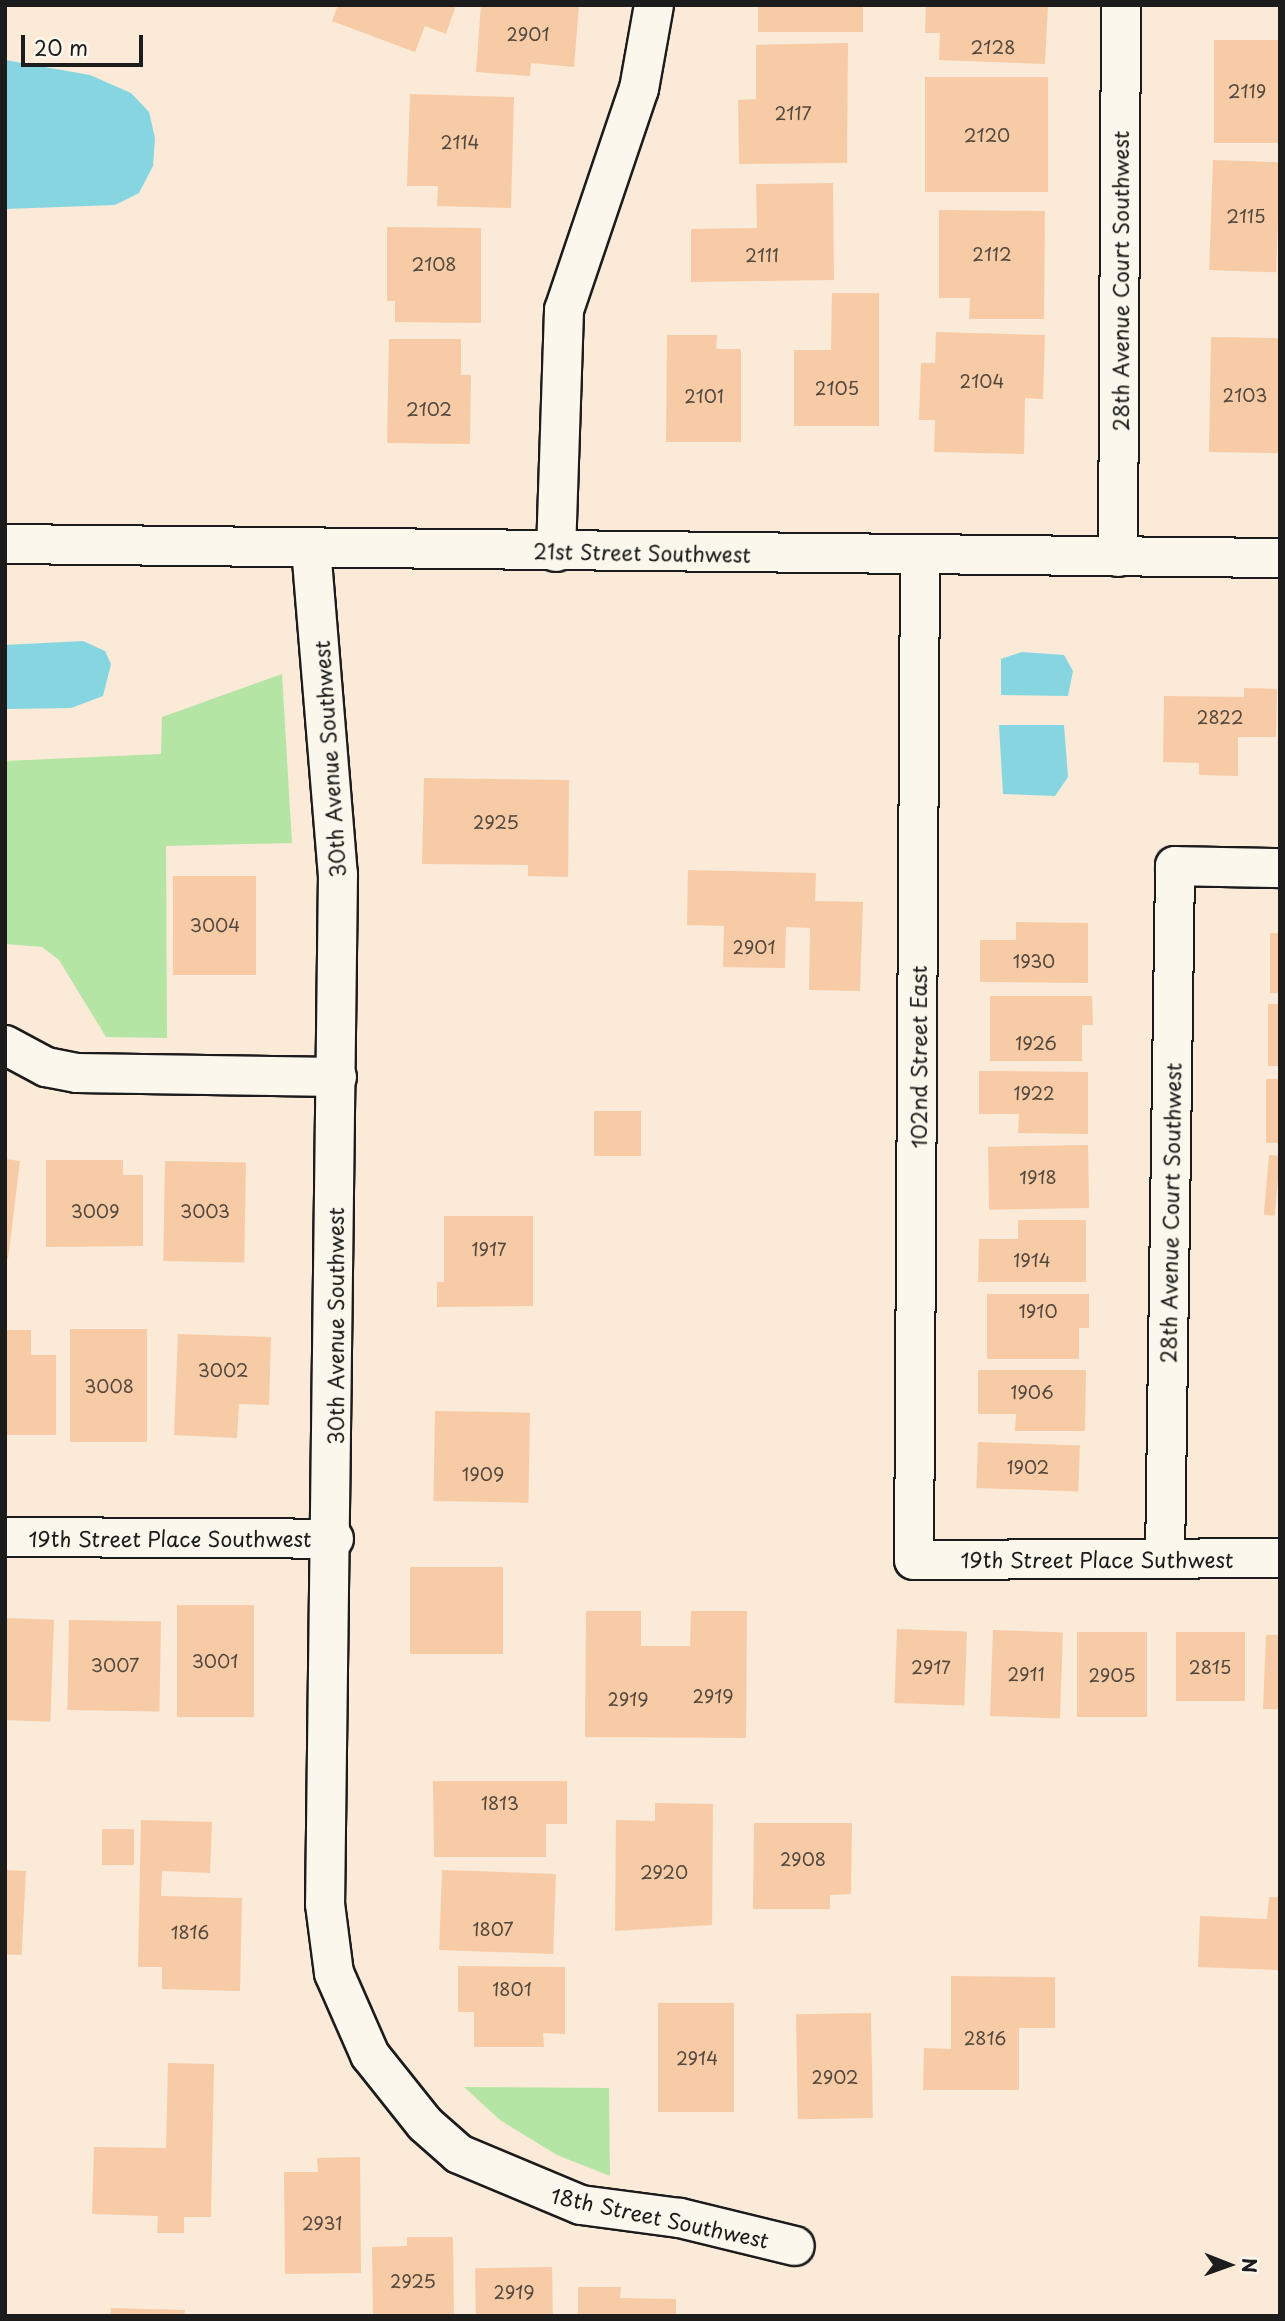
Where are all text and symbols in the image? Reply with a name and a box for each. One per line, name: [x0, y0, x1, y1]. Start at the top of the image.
scale bar: [24, 21, 147, 65]
house number: 2901: [507, 23, 549, 45]
text: 20 m: [34, 31, 88, 63]
house number: 2128: [971, 36, 1015, 58]
house number: 2119: [1228, 80, 1266, 102]
house number: 2117: [774, 102, 812, 124]
house number: 2120: [964, 124, 1010, 146]
street label: 28th Avenue Court Southwest: [1107, 130, 1133, 432]
house number: 2114: [441, 131, 479, 153]
house number: 2115: [1226, 205, 1266, 227]
house number: 2112: [972, 243, 1012, 265]
house number: 2111: [745, 244, 779, 266]
house number: 2108: [411, 253, 457, 275]
house number: 2104: [960, 370, 1004, 392]
house number: 2105: [815, 377, 859, 399]
house number: 2103: [1223, 384, 1267, 406]
house number: 2101: [684, 385, 724, 407]
house number: 2102: [406, 398, 452, 420]
street label: 21st Street Southwest: [531, 537, 753, 567]
street label: 30th Avenue Southwest: [308, 639, 350, 879]
house number: 2822: [1197, 706, 1243, 728]
house number: 2925: [473, 811, 519, 833]
house number: 3004: [190, 914, 240, 936]
house number: 2901: [733, 936, 775, 958]
house number: 1930: [1013, 950, 1055, 972]
street label: 102nd Street East: [905, 965, 931, 1149]
house number: 1926: [1015, 1032, 1057, 1054]
street label: 28th Avenue Court Southwest: [1155, 1062, 1185, 1364]
house number: 1922: [1013, 1082, 1055, 1104]
house number: 1918: [1019, 1166, 1057, 1188]
house number: 3009: [70, 1200, 120, 1222]
house number: 3003: [180, 1200, 230, 1222]
street label: 30th Avenue Southwest: [322, 1206, 348, 1446]
house number: 1917: [471, 1238, 507, 1260]
house number: 1914: [1013, 1249, 1051, 1271]
house number: 1910: [1018, 1300, 1058, 1322]
house number: 3002: [198, 1359, 248, 1381]
house number: 3008: [84, 1375, 134, 1397]
house number: 1906: [1010, 1381, 1054, 1403]
house number: 1902: [1007, 1456, 1049, 1478]
house number: 1909: [462, 1463, 504, 1485]
street label: 19th Street Place Southwest: [29, 1525, 311, 1551]
street label: 19th Street Place Suthwest: [961, 1546, 1233, 1572]
house number: 3001: [192, 1650, 238, 1672]
house number: 3007: [91, 1654, 139, 1676]
house number: 2917: [911, 1656, 951, 1678]
house number: 2815: [1189, 1656, 1231, 1678]
house number: 2911: [1007, 1663, 1045, 1685]
house number: 2905: [1088, 1664, 1136, 1686]
house number: 2919: [693, 1685, 733, 1707]
house number: 2919: [608, 1688, 648, 1710]
house number: 1813: [481, 1792, 519, 1814]
house number: 2908: [780, 1848, 826, 1870]
house number: 2920: [640, 1861, 688, 1883]
house number: 1807: [472, 1918, 514, 1940]
house number: 1816: [171, 1921, 209, 1943]
house number: 1801: [492, 1978, 532, 2000]
house number: 2816: [964, 2027, 1006, 2049]
house number: 2914: [676, 2047, 718, 2069]
house number: 2902: [811, 2066, 859, 2088]
street label: 18th Street Southwest: [548, 2181, 772, 2253]
house number: 2931: [302, 2212, 342, 2234]
north arrow: [1194, 2230, 1264, 2300]
text: N: [1236, 2258, 1264, 2273]
house number: 2925: [390, 2270, 436, 2292]
house number: 2919: [494, 2281, 534, 2303]

